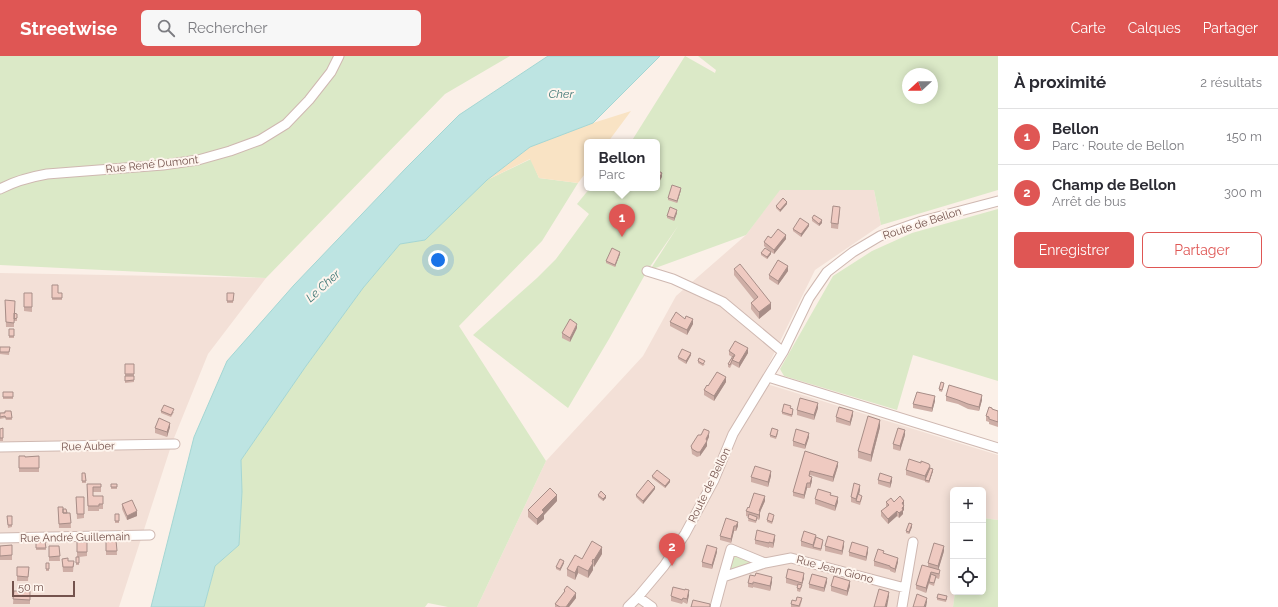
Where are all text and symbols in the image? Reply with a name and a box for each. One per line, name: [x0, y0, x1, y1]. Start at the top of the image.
search box: [141, 10, 421, 46]
text: Streetwise: [20, 17, 117, 39]
icon: search: [155, 17, 177, 39]
text: Rechercher: [187, 19, 268, 37]
text: Carte: [1071, 20, 1106, 36]
text: Calques: [1128, 20, 1181, 36]
text: Partager: [1203, 20, 1258, 36]
north arrow: [902, 68, 938, 104]
text: À proximité: [1014, 72, 1106, 92]
text: 2 résultats: [1200, 75, 1262, 90]
water label: Cher: [548, 87, 574, 101]
text: Bellon: [1052, 120, 1099, 138]
text: 1: [1024, 129, 1030, 144]
text: 150 m: [1226, 129, 1262, 144]
text: Parc · Route de Bellon: [1052, 138, 1184, 153]
popup: [584, 139, 660, 191]
text: Bellon: [599, 149, 645, 167]
street label: Rue René Dumont: [105, 153, 199, 176]
text: Parc: [599, 167, 625, 182]
text: Champ de Bellon: [1052, 176, 1176, 194]
text: 2: [1023, 185, 1031, 200]
text: 300 m: [1224, 185, 1262, 200]
text: Arrêt de bus: [1052, 194, 1126, 209]
pin: 1: [609, 204, 635, 237]
street label: Route de Bellon: [881, 205, 963, 242]
button: Enregistrer: [1014, 232, 1134, 268]
button: Partager: [1142, 232, 1262, 268]
your location: [428, 250, 448, 270]
water label: Le Cher: [303, 267, 344, 305]
street label: Rue Auber: [61, 440, 115, 453]
street label: Route de Bellon: [686, 446, 733, 525]
map controls: [950, 487, 986, 595]
button: +: [950, 487, 986, 523]
button: −: [950, 523, 986, 559]
street label: Rue André Guillemain: [20, 530, 130, 545]
pin: 2: [659, 533, 685, 566]
street label: Rue Jean Giono: [795, 553, 875, 586]
button: locate: [950, 559, 986, 595]
scale bar: [12, 579, 75, 598]
text: 50 m: [18, 581, 44, 594]

